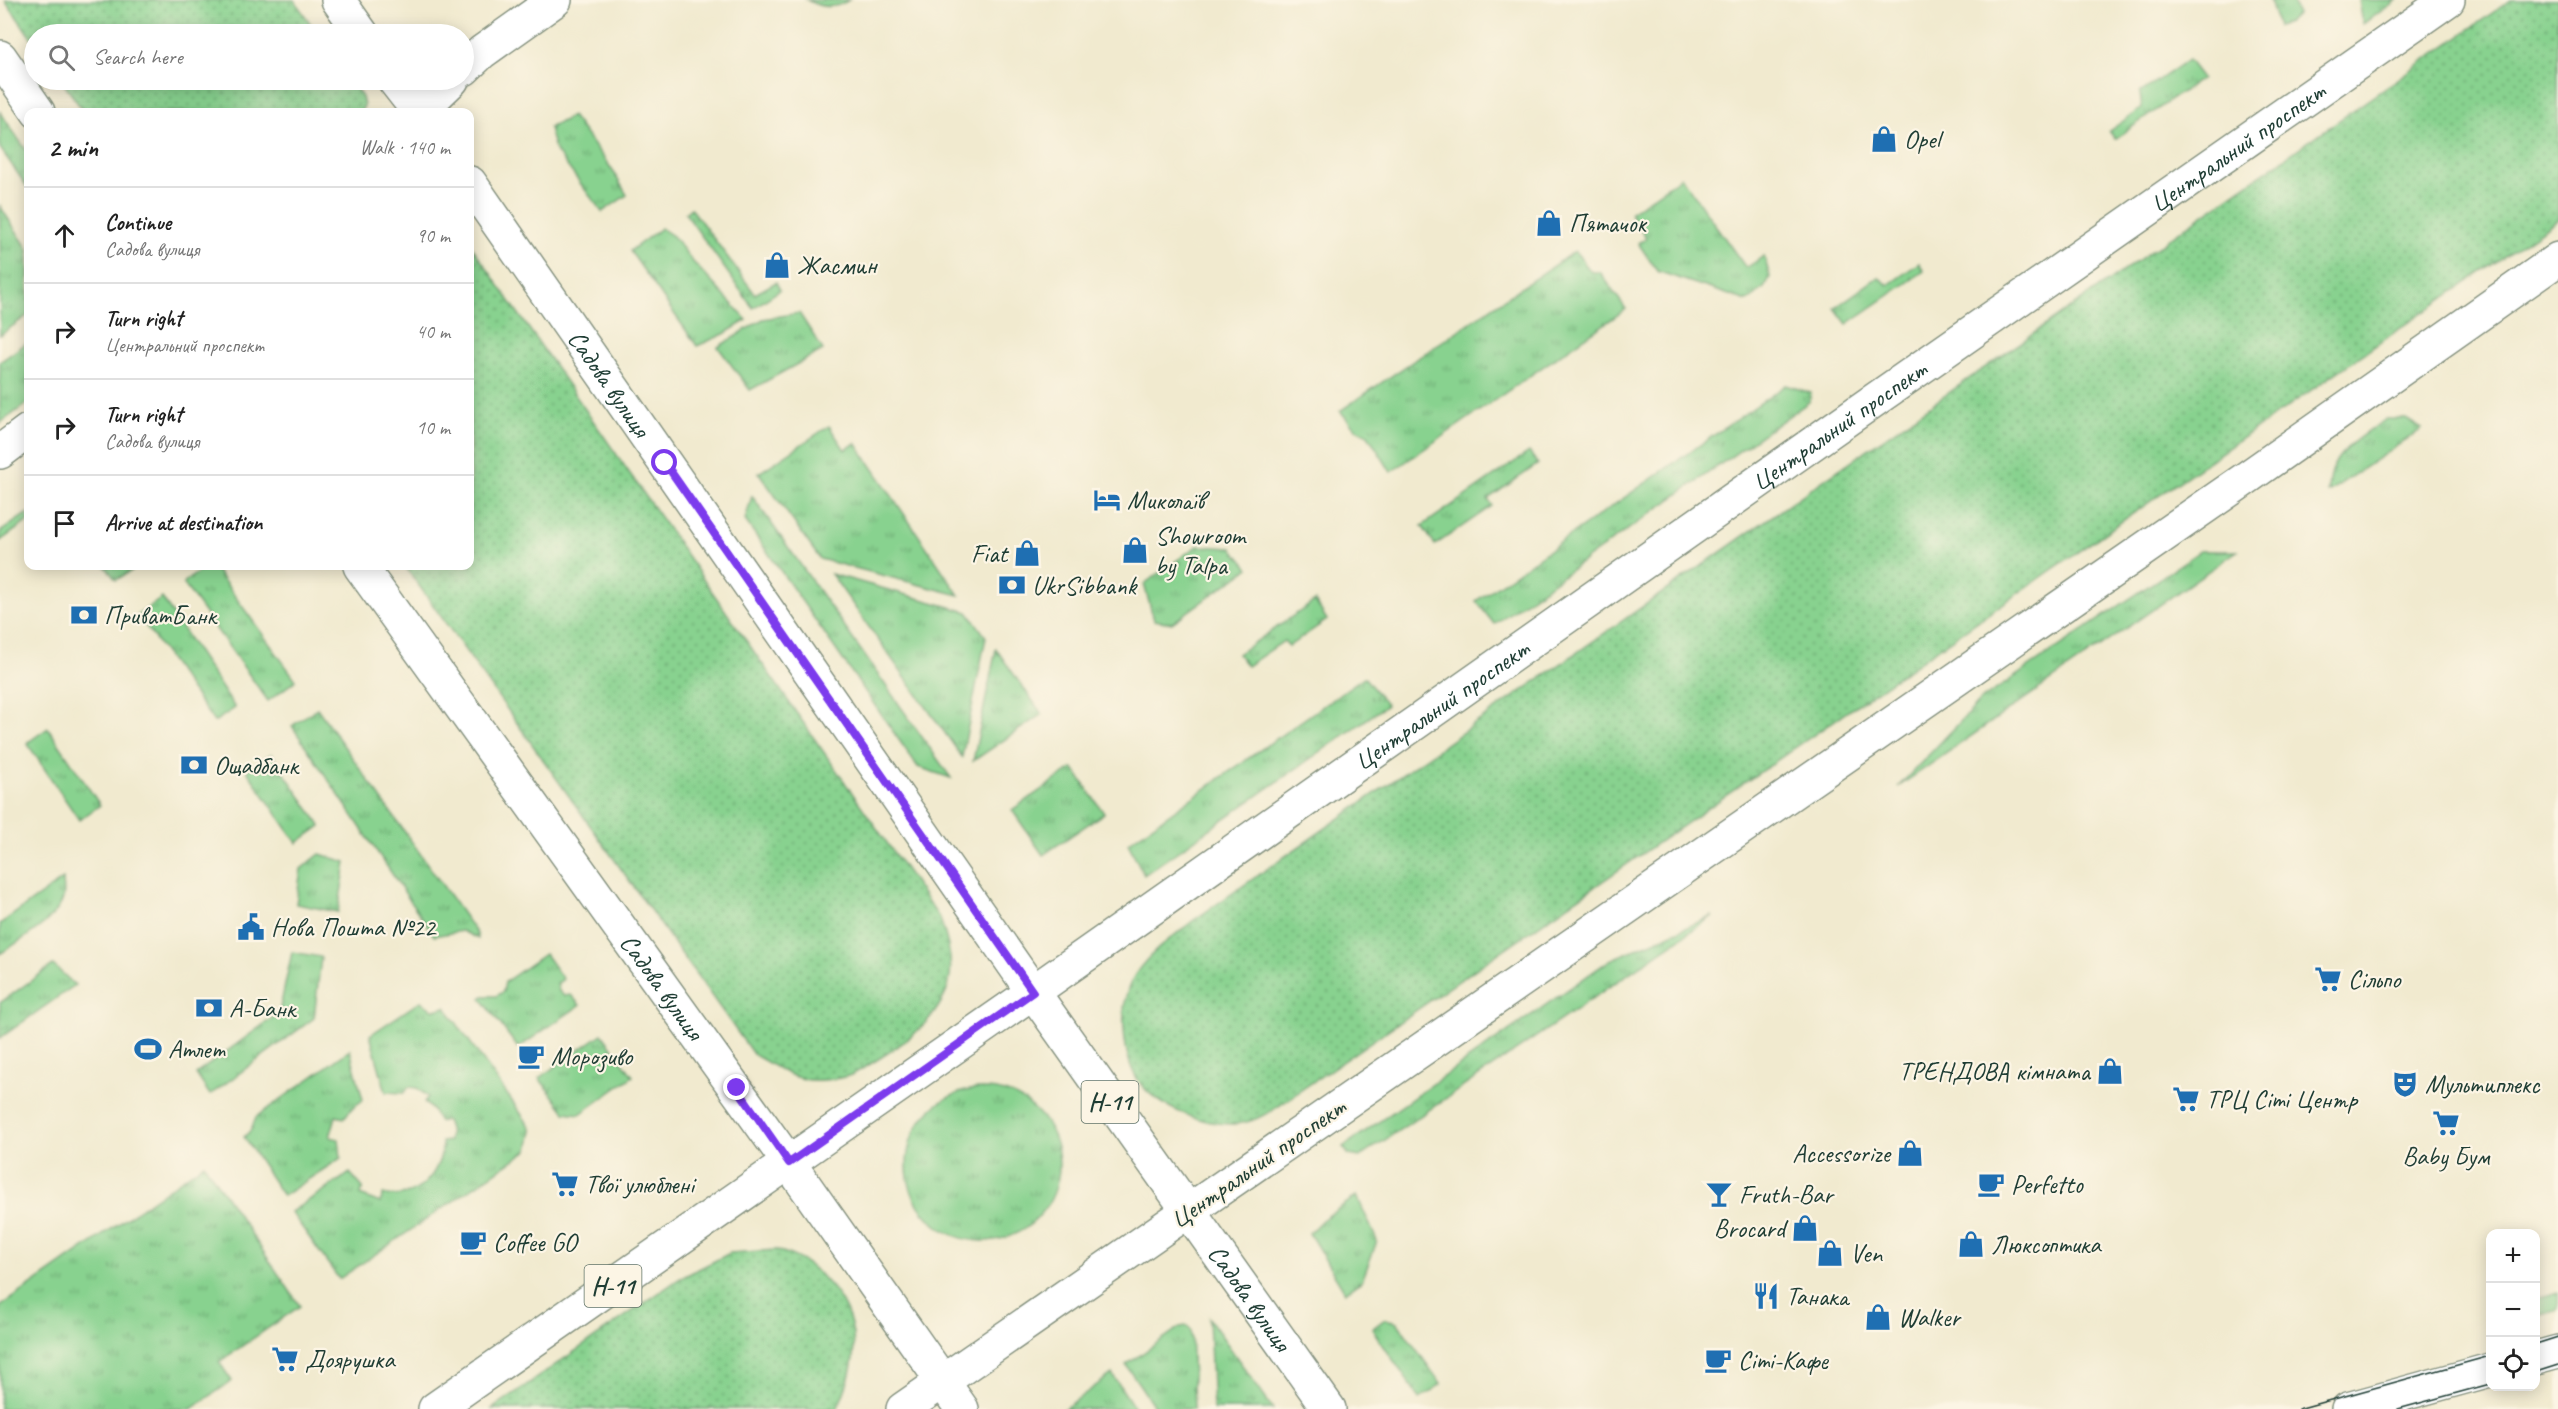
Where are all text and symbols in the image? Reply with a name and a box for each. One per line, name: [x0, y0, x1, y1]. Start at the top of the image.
search box: [24, 24, 474, 90]
icon: search: [45, 41, 78, 74]
text: Search here: [93, 43, 183, 71]
street label: Центральний проспект: [2143, 73, 2333, 220]
place label: Opel: [1904, 123, 1944, 156]
shop icon: Opel: [1869, 124, 1899, 154]
text: 2 min: [48, 131, 98, 164]
text: Walk · 140 m: [360, 135, 450, 160]
place label: Пятачок: [1569, 207, 1647, 240]
shop icon: Пятачок: [1534, 208, 1564, 238]
text: Continue: [105, 209, 171, 237]
icon: ahead: [48, 219, 81, 252]
text: 90 m: [416, 223, 450, 248]
text: Садова вулиця: [105, 237, 199, 262]
place label: Жасмин: [797, 249, 879, 282]
shop icon: Жасмин: [762, 250, 792, 280]
text: Turn right: [105, 305, 182, 333]
icon: right: [48, 315, 81, 348]
text: 40 m: [416, 319, 450, 344]
street label: Садова вулиця: [561, 323, 659, 445]
text: Центральний проспект: [105, 333, 264, 358]
street label: Центральний проспект: [1745, 351, 1934, 498]
text: Turn right: [105, 401, 182, 429]
icon: right: [48, 411, 81, 444]
text: 10 m: [416, 415, 450, 440]
text: Садова вулиця: [105, 429, 199, 454]
route start: [651, 449, 677, 475]
place label: Миколаїв: [1127, 484, 1211, 517]
hotel icon: Миколаїв: [1092, 485, 1122, 515]
icon: arrive: [48, 507, 81, 540]
text: Arrive at destination: [105, 509, 262, 537]
place label: Showroom by Talpa: [1155, 519, 1248, 582]
shop icon: Showroom by Talpa: [1120, 535, 1150, 565]
place label: Fiat: [971, 537, 1009, 570]
shop icon: Fiat: [1012, 538, 1042, 568]
place label: UkrSibbank: [1032, 569, 1139, 602]
bank icon: UkrSibbank: [997, 570, 1027, 600]
place label: ПриватБанк: [104, 599, 218, 632]
bank icon: ПриватБанк: [69, 600, 99, 630]
street label: Центральний проспект: [1347, 631, 1537, 778]
place label: Ощадбанк: [214, 749, 300, 782]
bank icon: Ощадбанк: [179, 750, 209, 780]
place label: Нова Пошта №22: [271, 911, 438, 944]
public building icon: Нова Пошта №22: [236, 912, 266, 942]
street label: Садова вулиця: [613, 927, 713, 1048]
place label: Сільпо: [2348, 963, 2402, 996]
supermarket icon: Сільпо: [2313, 964, 2343, 994]
place label: А-Банк: [229, 992, 298, 1025]
bank icon: А-Банк: [194, 993, 224, 1023]
place label: Атлет: [168, 1033, 226, 1066]
sports icon: Атлет: [133, 1034, 163, 1064]
place label: Морозиво: [551, 1040, 634, 1073]
cafe icon: Морозиво: [516, 1041, 546, 1071]
place label: ТРЕНДОВА кімната: [1899, 1055, 2092, 1088]
shop icon: ТРЕНДОВА кімната: [2095, 1056, 2125, 1086]
place label: Мультиплекс: [2425, 1068, 2541, 1101]
theatre icon: Мультиплекс: [2390, 1069, 2420, 1099]
route end: [723, 1074, 749, 1100]
road number: Н-11: [1082, 1081, 1138, 1123]
place label: ТРЦ Сіті Центр: [2206, 1083, 2359, 1116]
supermarket icon: ТРЦ Сіті Центр: [2171, 1084, 2201, 1114]
street label: Центральний проспект: [1164, 1089, 1353, 1236]
supermarket icon: Baby Бум: [2431, 1108, 2461, 1138]
place label: Accessorize: [1792, 1137, 1893, 1170]
shop icon: Accessorize: [1895, 1138, 1925, 1168]
place label: Baby Бум: [2402, 1140, 2491, 1173]
place label: Твої улюблені: [585, 1168, 697, 1201]
place label: Perfetto: [2011, 1168, 2085, 1201]
supermarket icon: Твої улюблені: [550, 1169, 580, 1199]
cafe icon: Perfetto: [1976, 1169, 2006, 1199]
place label: Fruth-Bar: [1739, 1178, 1835, 1211]
bar icon: Fruth-Bar: [1704, 1179, 1734, 1209]
place label: Brocard: [1714, 1212, 1789, 1245]
shop icon: Brocard: [1790, 1213, 1820, 1243]
place label: Coffee GO: [493, 1226, 580, 1259]
cafe icon: Coffee GO: [458, 1227, 488, 1257]
place label: Люксоптика: [1991, 1228, 2102, 1261]
shop icon: Люксоптика: [1956, 1229, 1986, 1259]
map controls: [2486, 1229, 2540, 1391]
button: +: [2486, 1229, 2540, 1283]
place label: Ven: [1850, 1237, 1883, 1270]
street label: Садова вулиця: [1201, 1238, 1300, 1359]
shop icon: Ven: [1815, 1238, 1845, 1268]
road number: Н-11: [584, 1265, 642, 1307]
place label: Танака: [1786, 1280, 1851, 1313]
restaurant icon: Танака: [1751, 1281, 1781, 1311]
button: −: [2486, 1283, 2540, 1337]
place label: Walker: [1898, 1301, 1962, 1334]
shop icon: Walker: [1863, 1302, 1893, 1332]
button: locate: [2486, 1337, 2540, 1391]
place label: Доярушка: [305, 1343, 396, 1376]
supermarket icon: Доярушка: [270, 1344, 300, 1374]
place label: Сіті-Кафе: [1738, 1344, 1829, 1377]
cafe icon: Сіті-Кафе: [1703, 1345, 1733, 1375]

